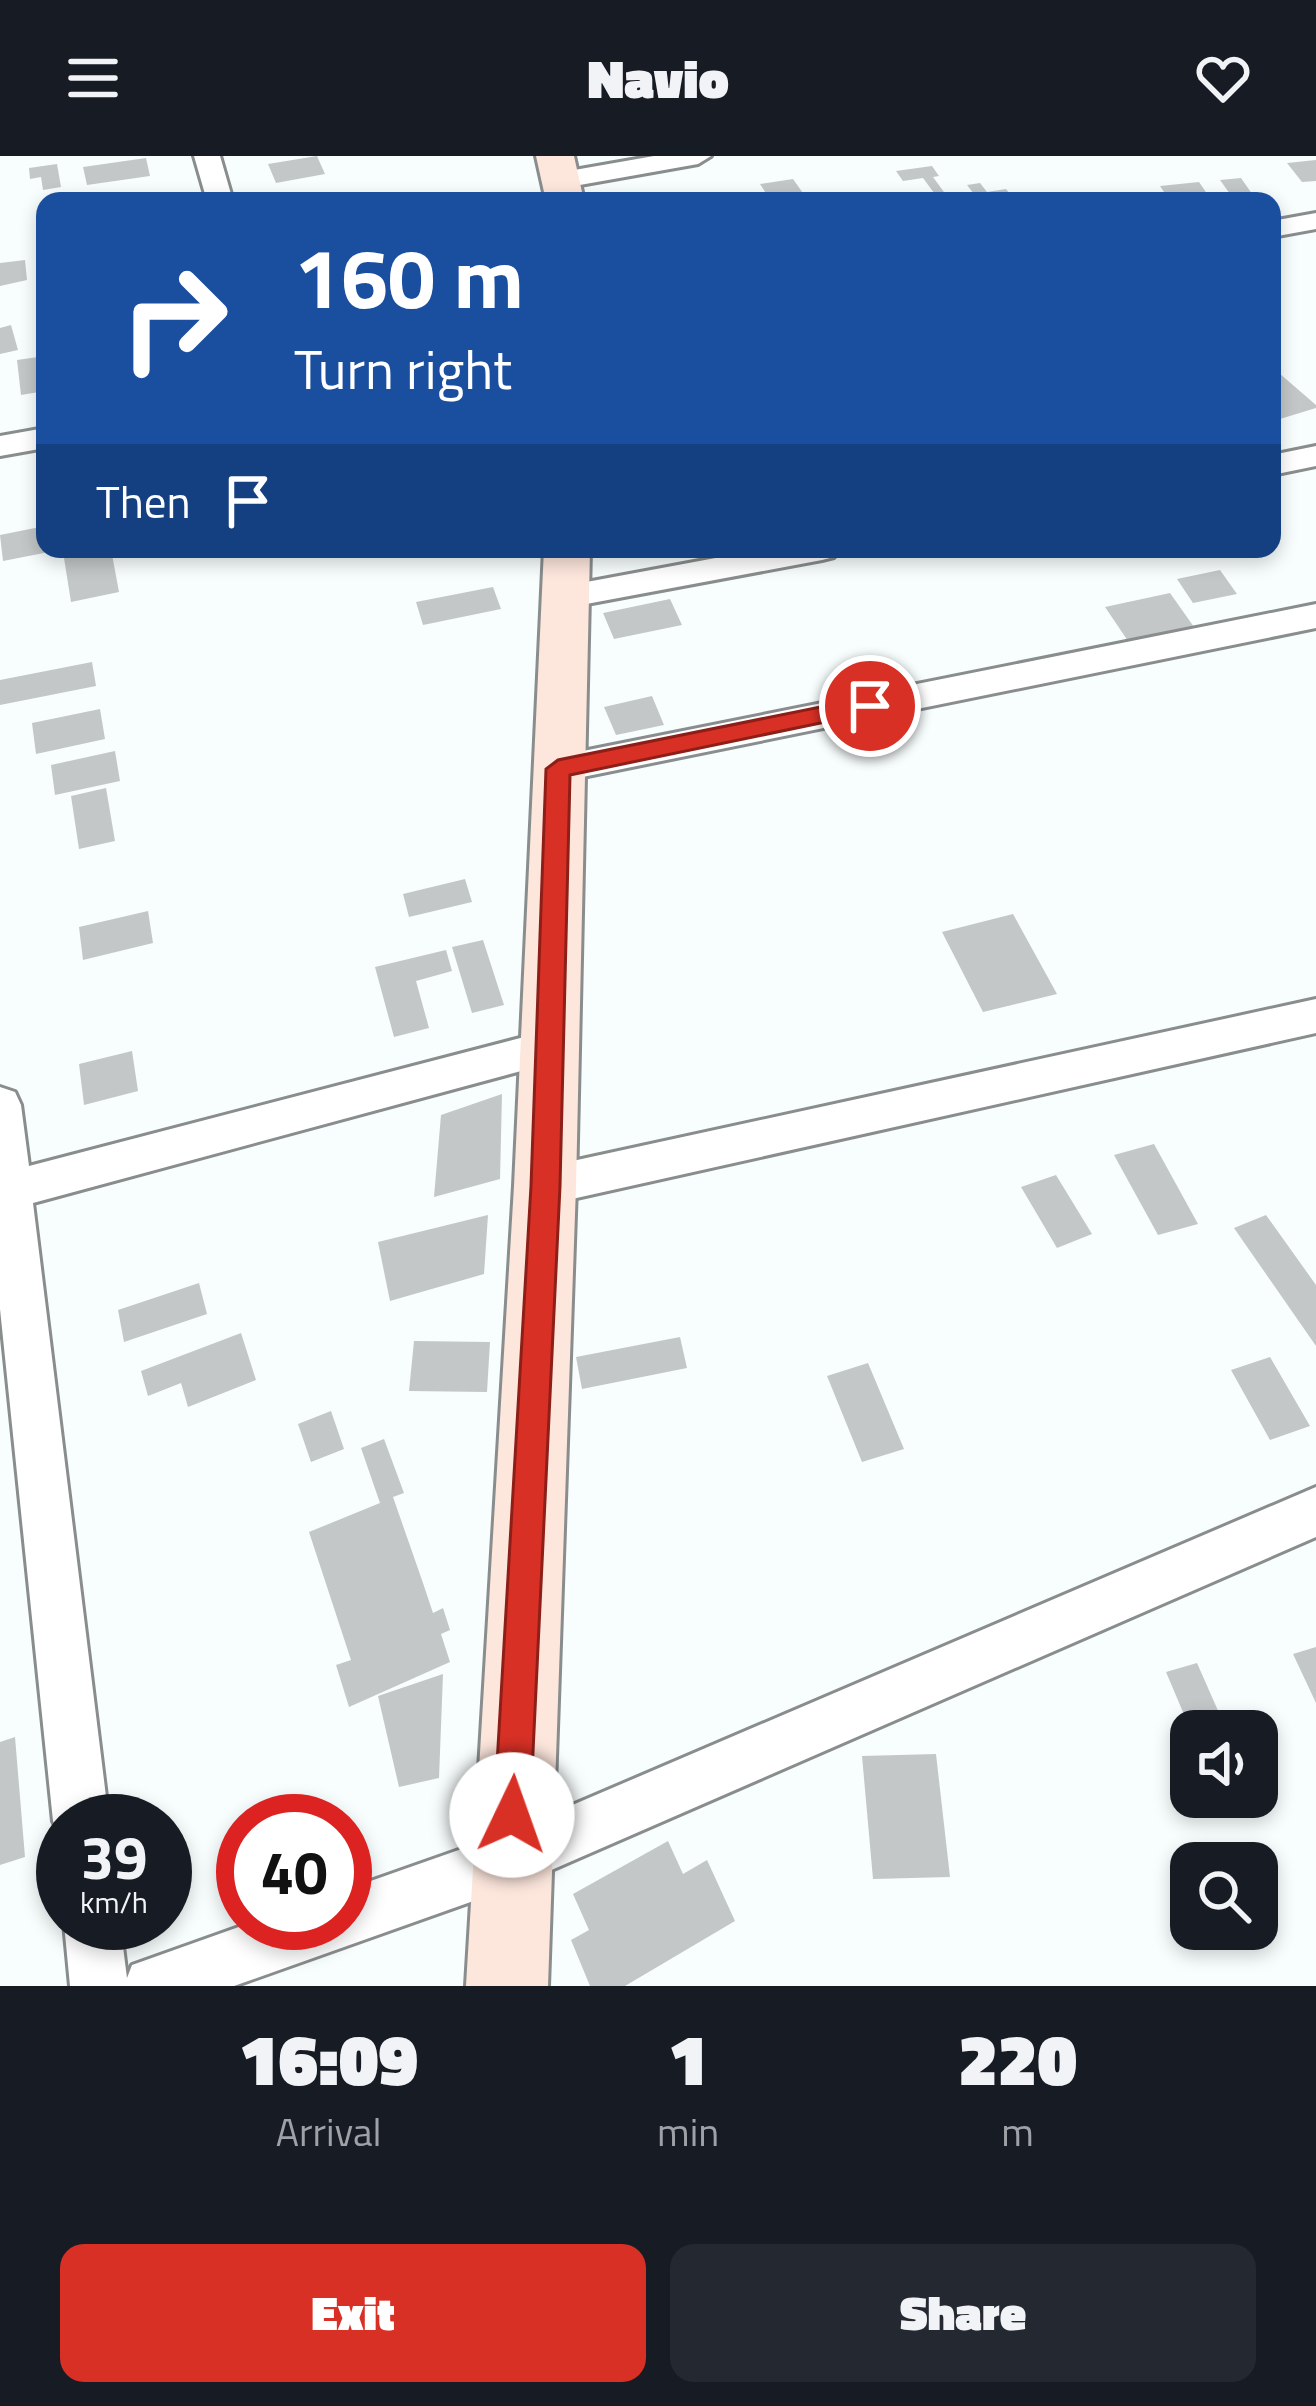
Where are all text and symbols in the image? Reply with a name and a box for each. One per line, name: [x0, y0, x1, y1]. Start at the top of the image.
text: Navio: [587, 37, 729, 119]
icon: menu: [60, 45, 126, 111]
icon: heart: [1190, 45, 1256, 111]
text: 160 m: [294, 213, 524, 341]
icon: right: [96, 240, 252, 396]
text: Turn right: [294, 328, 512, 410]
text: Then: [96, 467, 191, 535]
icon: arrive: [215, 468, 281, 534]
pin: [819, 655, 921, 757]
icon: arrive: [837, 673, 903, 739]
map controls: [1170, 1710, 1278, 1950]
button: sound: [1170, 1710, 1278, 1818]
position arrow: [449, 1752, 575, 1878]
speed limit sign: 40: [216, 1794, 372, 1950]
text: 39: [80, 1811, 148, 1902]
button: search: [1170, 1842, 1278, 1950]
text: km/h: [80, 1879, 148, 1925]
text: 16:09: [239, 2003, 418, 2113]
text: 1: [668, 2003, 708, 2113]
text: 220: [958, 2003, 1077, 2113]
text: Arrival: [276, 2102, 381, 2161]
text: min: [657, 2102, 719, 2161]
text: m: [1001, 2102, 1034, 2161]
button: Exit: [60, 2244, 646, 2382]
button: Share: [670, 2244, 1256, 2382]

